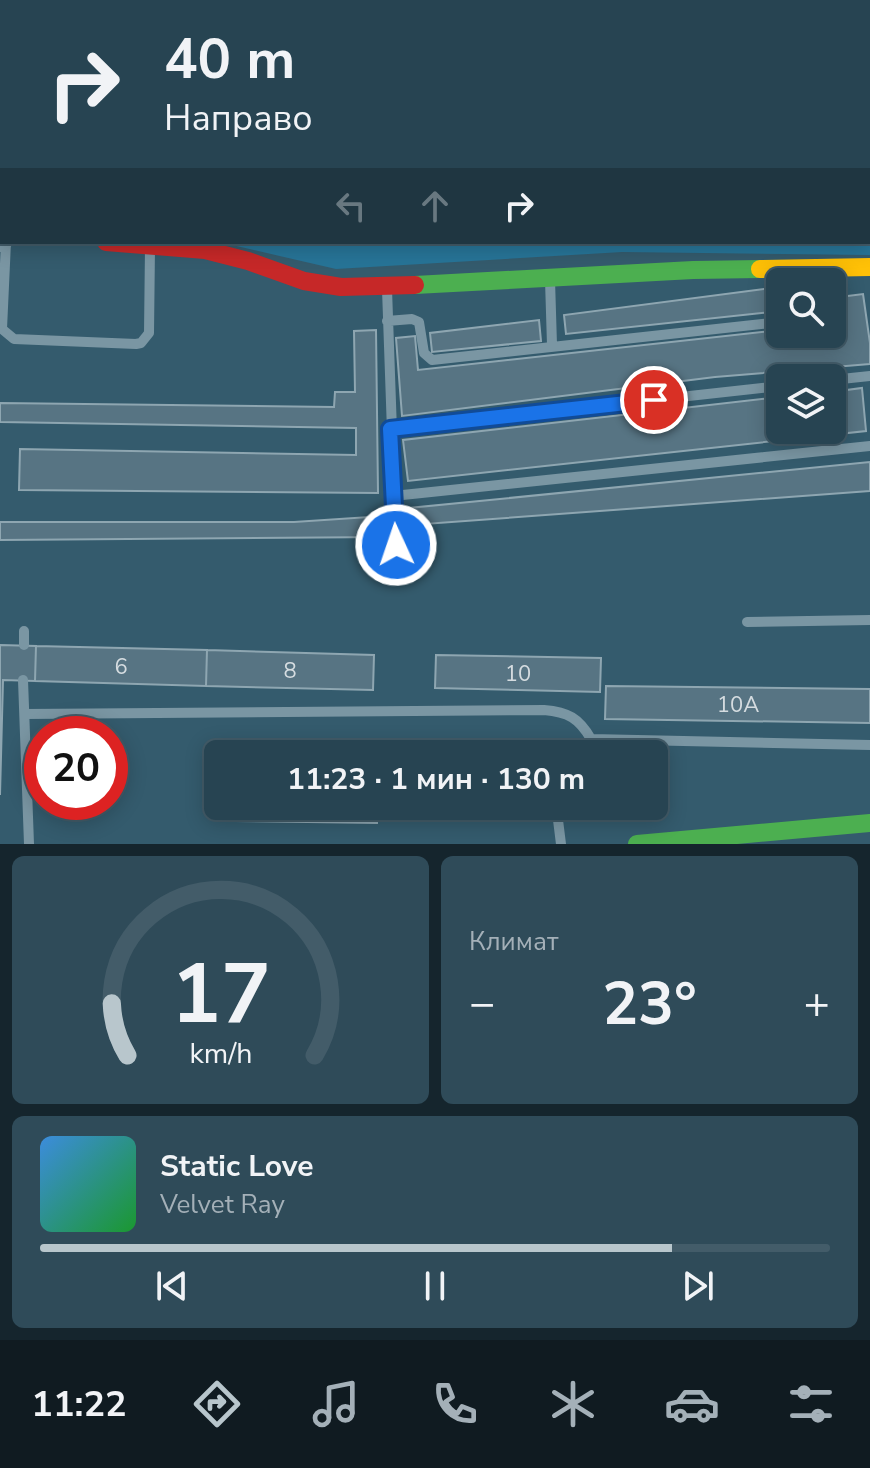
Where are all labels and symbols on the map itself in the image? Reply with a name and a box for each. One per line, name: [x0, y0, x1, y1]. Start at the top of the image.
pin: [620, 366, 688, 434]
position arrow: [354, 503, 438, 587]
house number: 6: [114, 652, 128, 682]
house number: 8: [283, 656, 297, 686]
house number: 10: [505, 659, 531, 689]
house number: 10А: [717, 690, 759, 720]
speed limit sign: 20: [24, 716, 128, 820]

